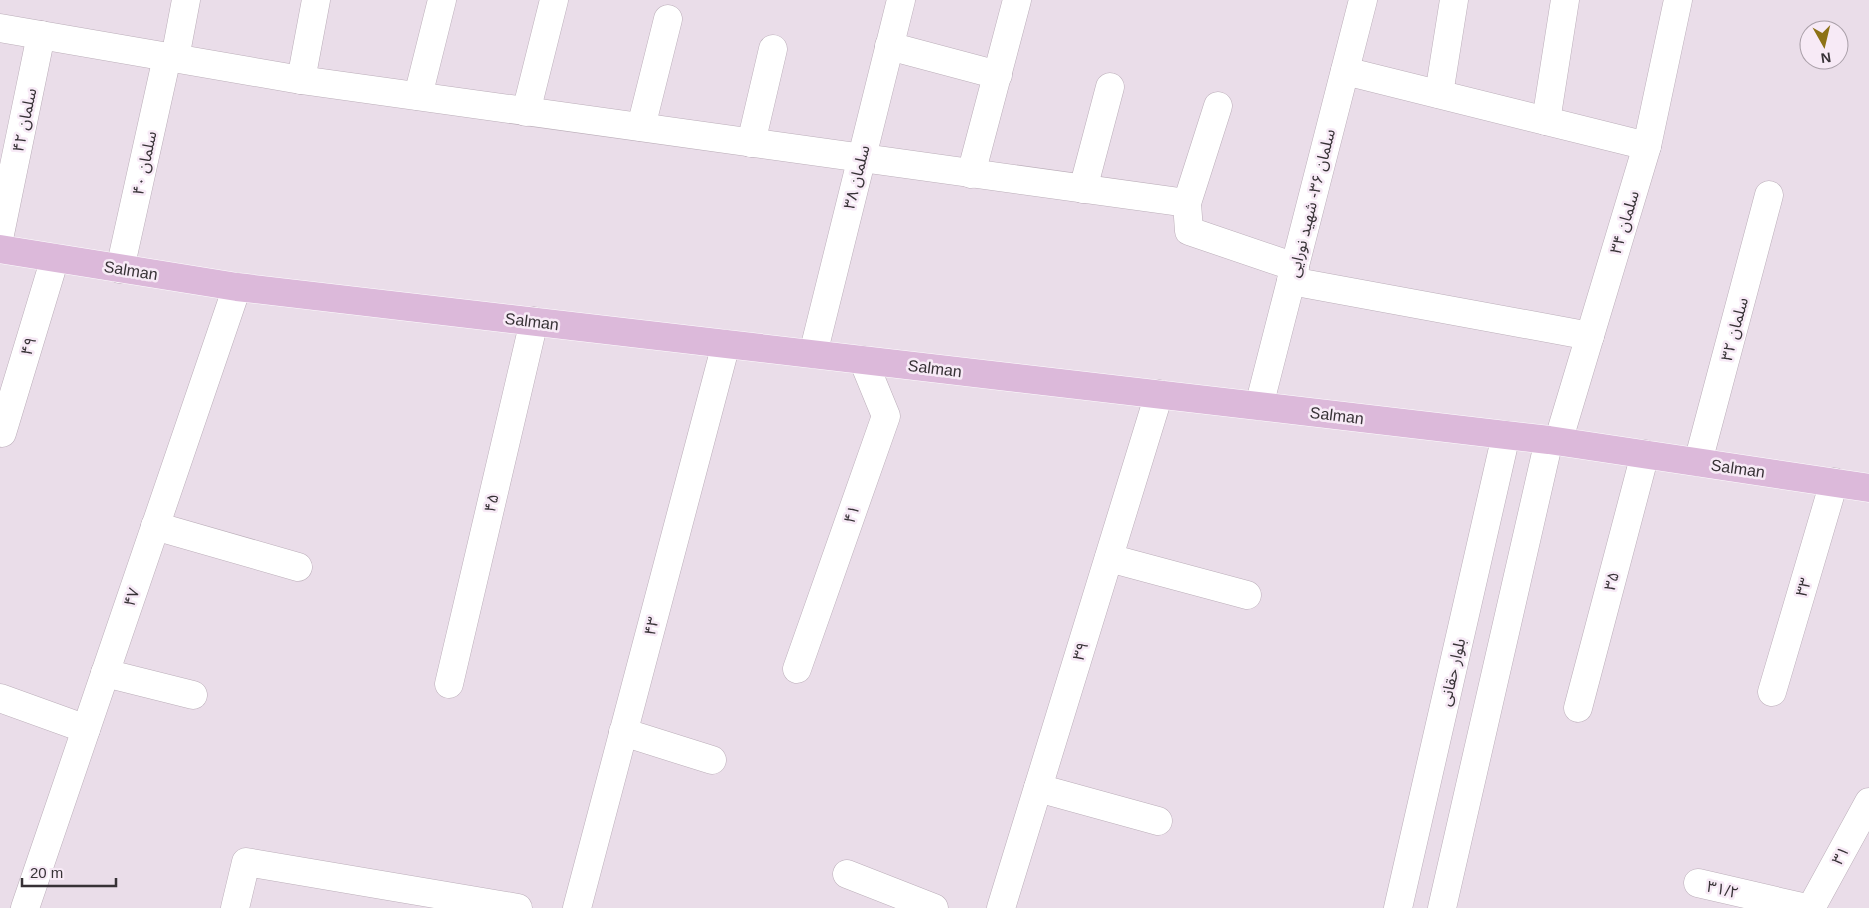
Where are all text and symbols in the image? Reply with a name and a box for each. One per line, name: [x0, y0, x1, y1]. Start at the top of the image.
north arrow: [1799, 20, 1849, 70]
text: N: [1820, 49, 1832, 67]
street label: سلمان ۴۲: [9, 87, 41, 154]
street label: سلمان ۳۶- شهید نورایی: [1285, 127, 1339, 279]
street label: سلمان ۴۰: [129, 130, 161, 197]
street label: سلمان ۳۸: [840, 144, 874, 211]
street label: سلمان ۳۴: [1607, 189, 1643, 256]
street label: Salman: [103, 258, 159, 283]
street label: سلمان ۳۲: [1718, 296, 1752, 363]
street label: Salman: [504, 310, 560, 333]
street label: ۴۹: [18, 335, 39, 357]
street label: Salman: [907, 357, 963, 380]
street label: Salman: [1309, 404, 1365, 427]
street label: Salman: [1710, 456, 1766, 481]
street label: ۴۵: [481, 492, 502, 514]
street label: ۴۱: [840, 503, 862, 526]
street label: ۳۵: [1601, 570, 1622, 592]
street label: ۳۳: [1793, 576, 1814, 598]
street label: ۴۷: [120, 586, 142, 609]
street label: ۴۳: [641, 615, 662, 637]
street label: بلوار حقانی: [1436, 637, 1469, 708]
street label: ۳۹: [1070, 640, 1091, 662]
street label: ۳۱: [1829, 843, 1852, 867]
scale bar: [22, 856, 116, 888]
text: 20 m: [30, 864, 63, 881]
street label: ۳۱/۲: [1705, 878, 1740, 901]

